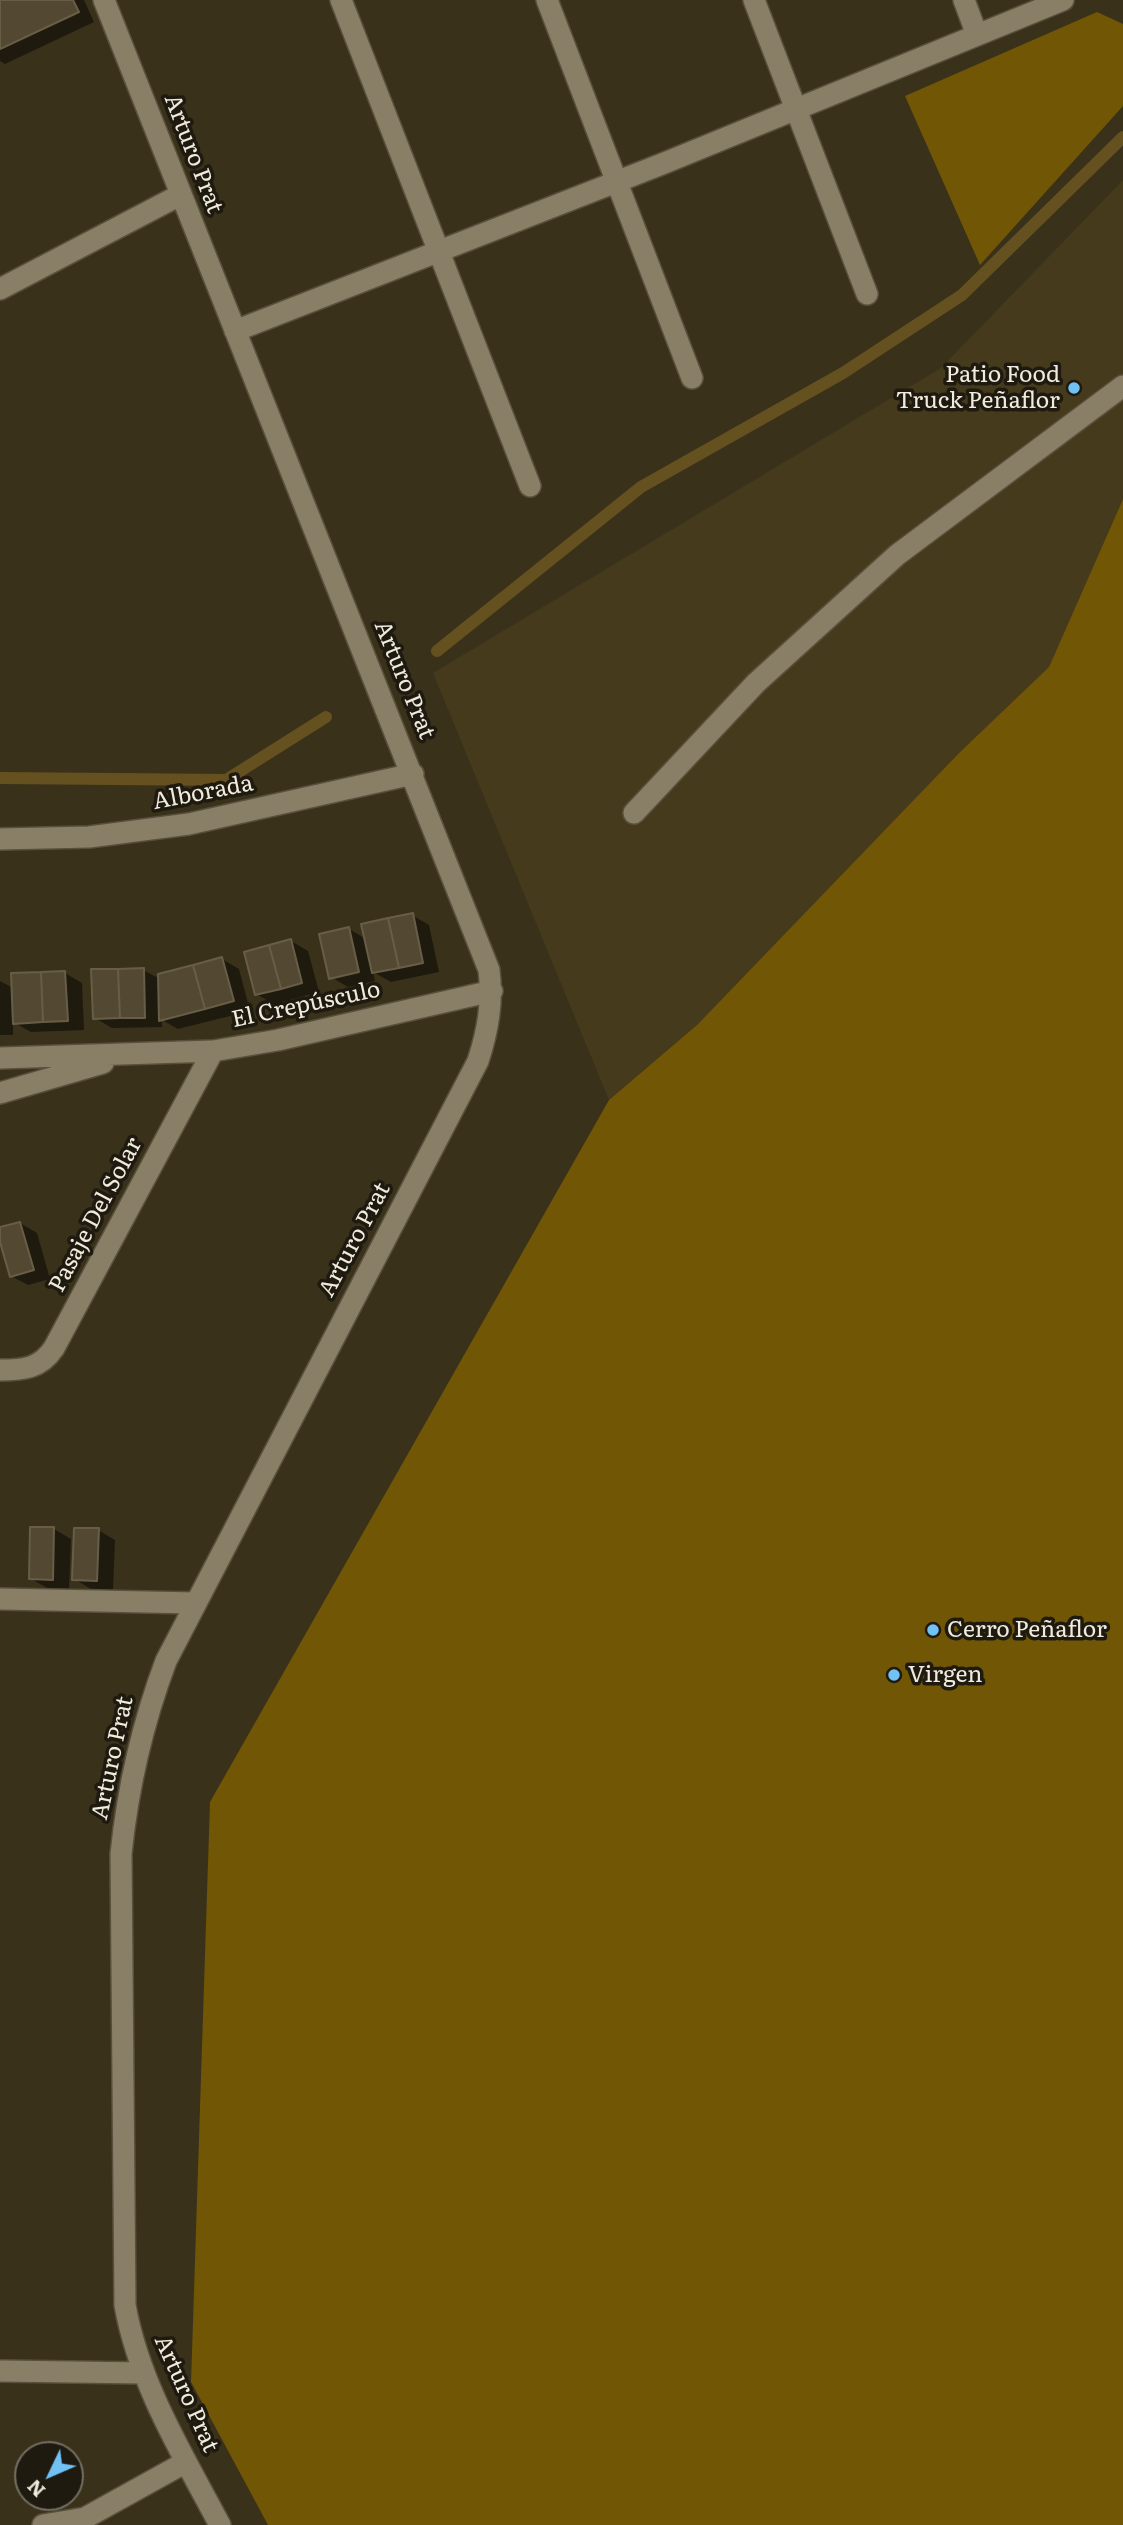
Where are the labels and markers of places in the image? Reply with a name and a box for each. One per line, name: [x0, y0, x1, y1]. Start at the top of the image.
place label: Patio Food Truck Peñaflor: [896, 361, 1060, 415]
marker: Patio Food Truck Peñaflor: [1066, 380, 1082, 396]
place label: Cerro Peñaflor: [947, 1616, 1107, 1644]
marker: Cerro Peñaflor: [925, 1622, 941, 1638]
place label: Virgen: [908, 1661, 982, 1689]
marker: Virgen: [886, 1667, 902, 1683]

